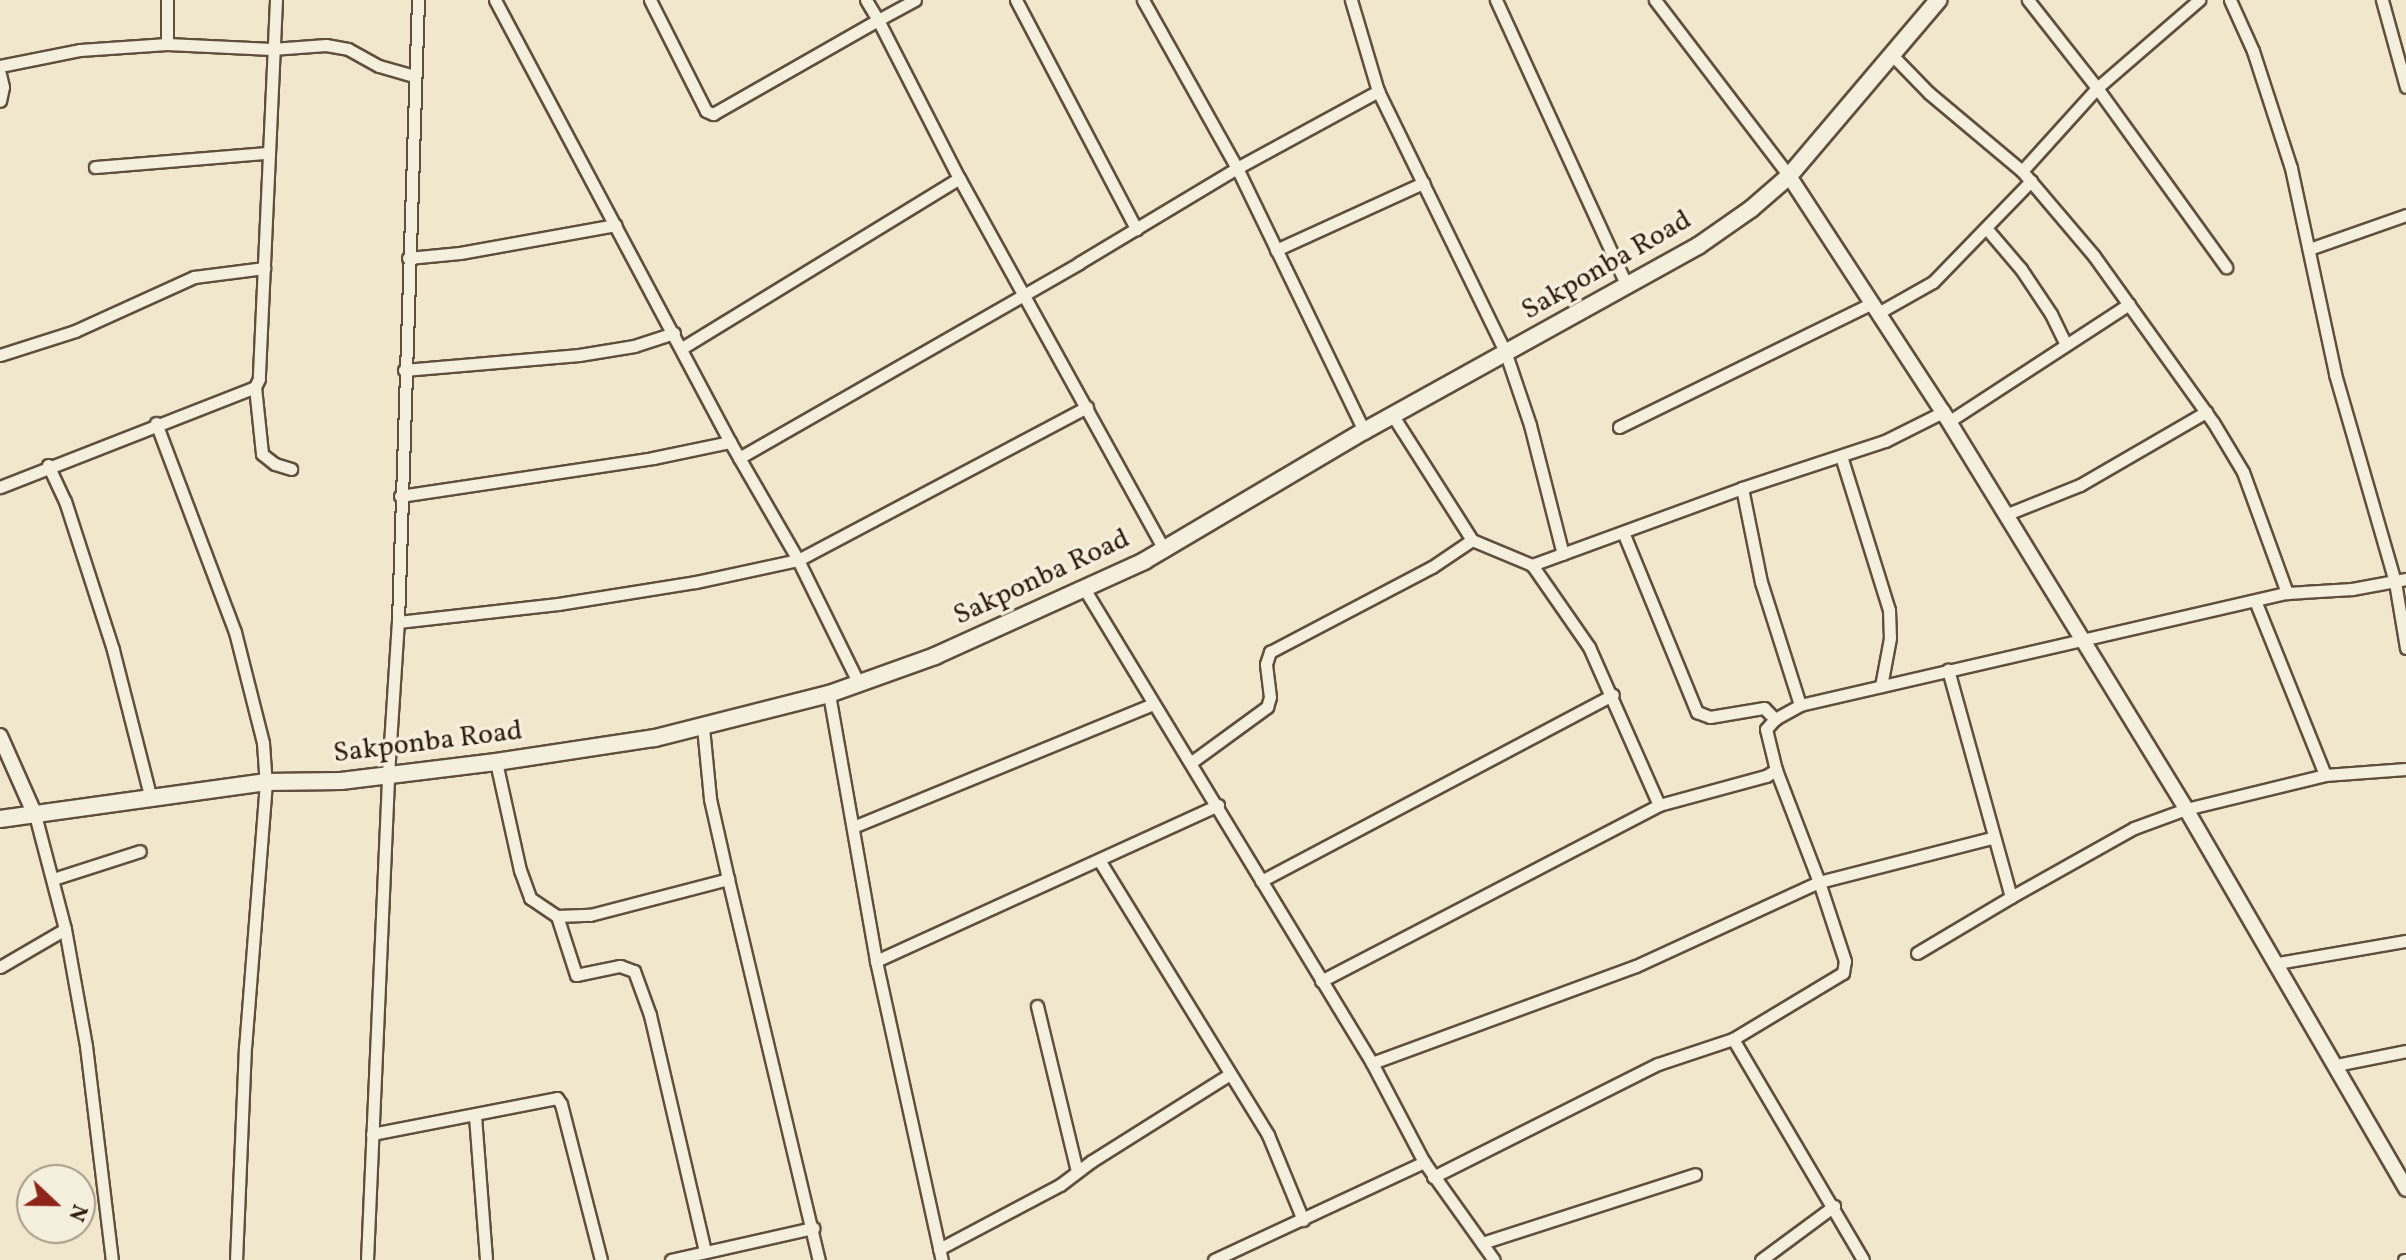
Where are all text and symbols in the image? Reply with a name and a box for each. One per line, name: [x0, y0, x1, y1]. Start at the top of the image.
street label: Sakponba Road: [1516, 204, 1698, 328]
street label: Sakponba Road: [949, 523, 1135, 633]
street label: Sakponba Road: [331, 715, 525, 771]
north arrow: [16, 1164, 96, 1244]
text: N: [59, 1199, 94, 1226]

